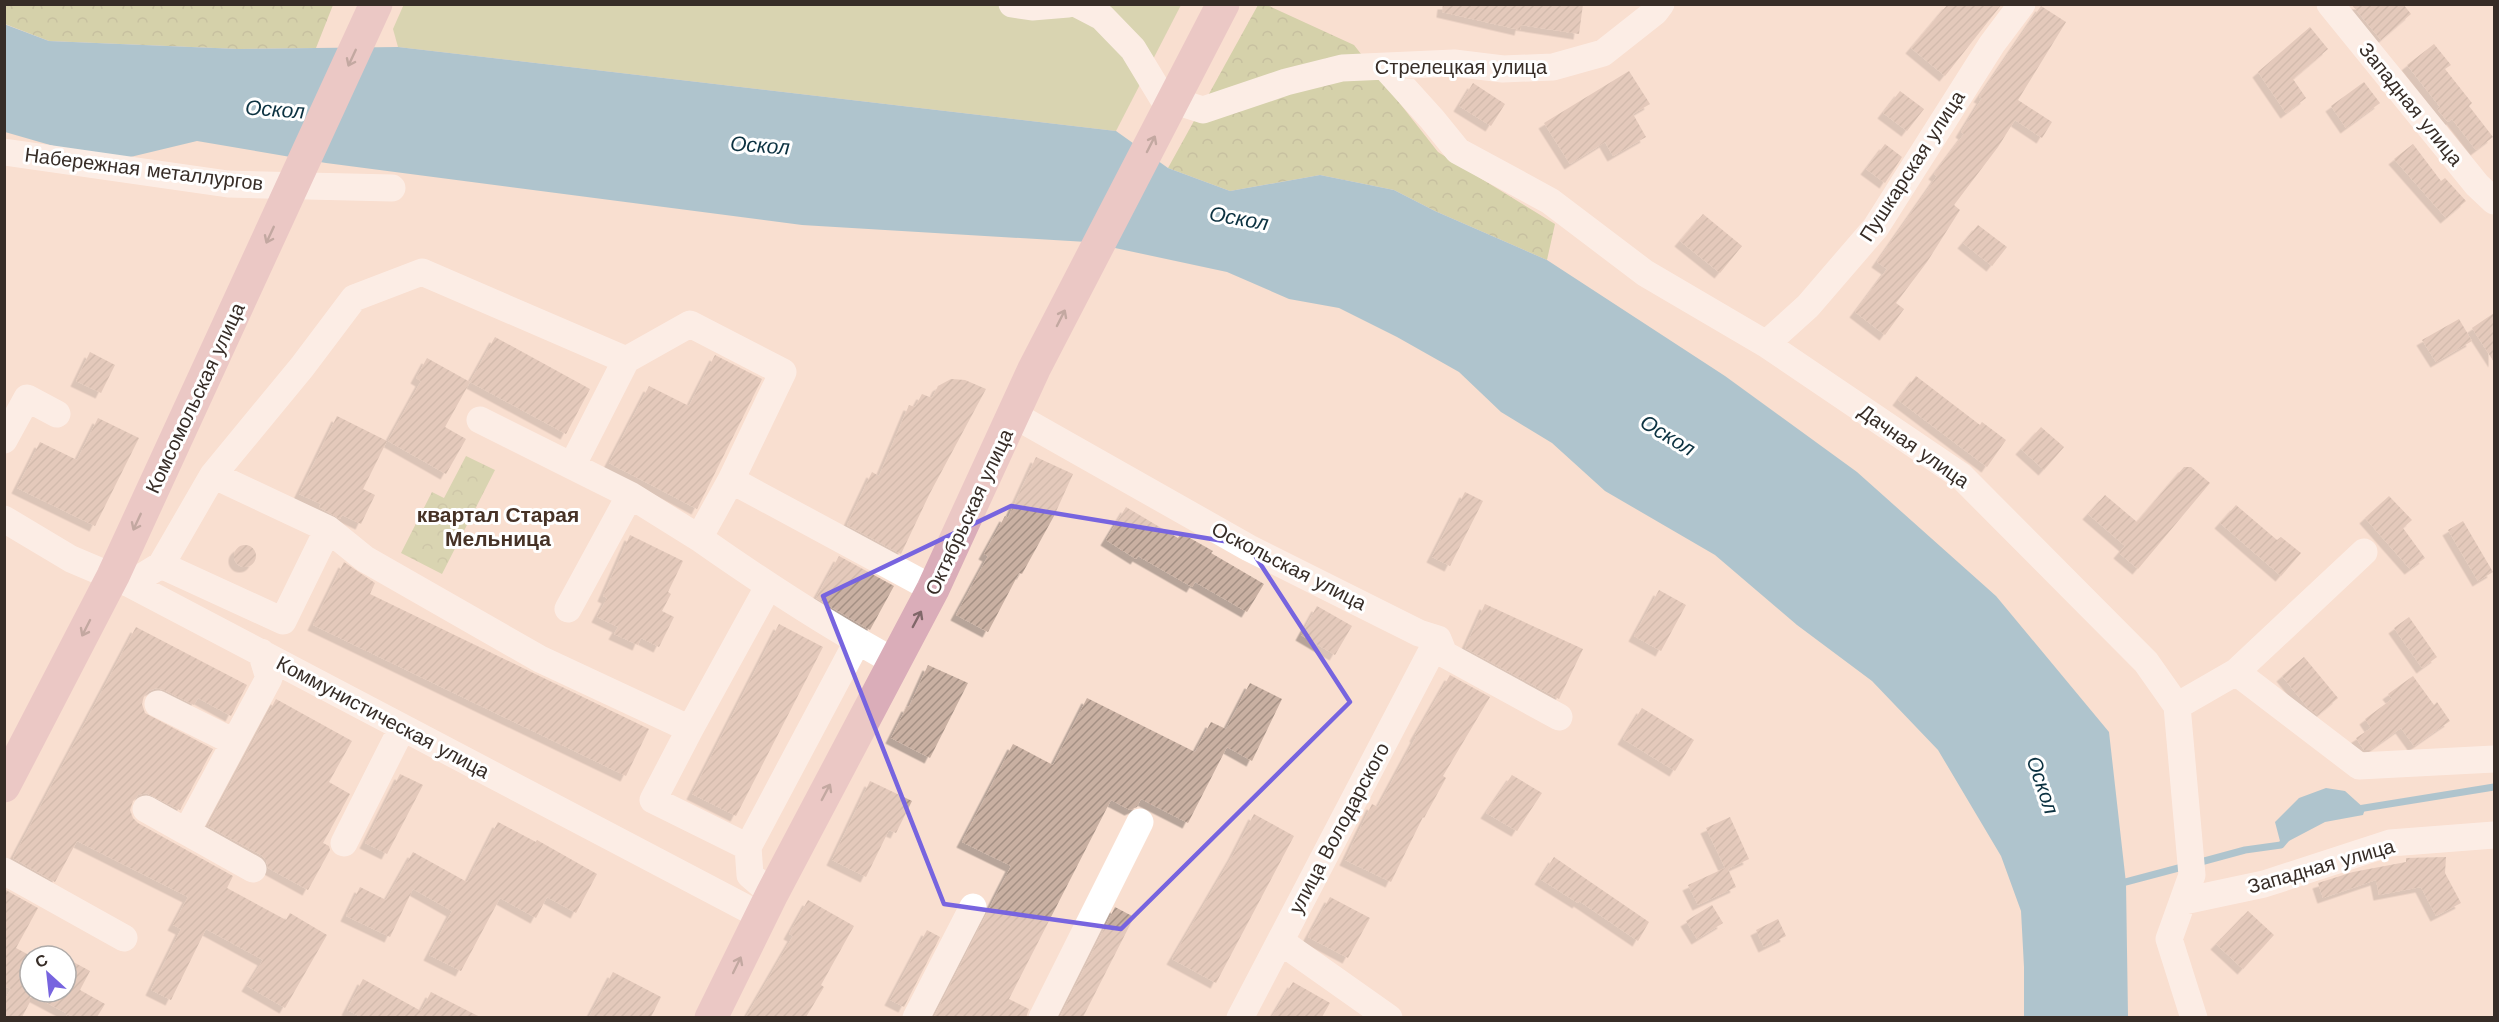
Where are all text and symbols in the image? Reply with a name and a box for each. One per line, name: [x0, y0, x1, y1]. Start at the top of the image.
street label: Западная улица: [2354, 38, 2469, 171]
one-way arrow: [345, 48, 357, 66]
street label: Стрелецкая улица: [1375, 55, 1548, 79]
street label: Пушкарская улица: [1854, 85, 1970, 246]
water label: Оскол: [244, 94, 306, 124]
water label: Оскол: [729, 130, 791, 160]
one-way arrow: [1146, 136, 1157, 154]
street label: Набережная металлургов: [23, 142, 265, 196]
water label: Оскол: [1207, 200, 1271, 236]
one-way arrow: [264, 226, 275, 244]
street label: Комсомольская улица: [140, 298, 250, 497]
one-way arrow: [1056, 309, 1067, 327]
street label: Дачная улица: [1854, 399, 1975, 493]
water label: Оскол: [1636, 409, 1700, 461]
street label: Октябрьская улица: [920, 424, 1018, 599]
district label: квартал Старая Мельница: [417, 502, 579, 551]
one-way arrow: [131, 513, 143, 531]
street label: Оскольская улица: [1208, 517, 1371, 616]
one-way arrow: [911, 611, 923, 628]
one-way arrow: [80, 619, 92, 636]
street label: Коммунистическая улица: [272, 651, 494, 784]
street label: улица Володарского: [1284, 738, 1394, 918]
water label: Оскол: [2021, 753, 2065, 817]
one-way arrow: [821, 783, 832, 801]
street label: Западная улица: [2245, 833, 2398, 898]
north arrow: [18, 944, 78, 1004]
text: С: [32, 950, 51, 972]
one-way arrow: [731, 957, 743, 974]

